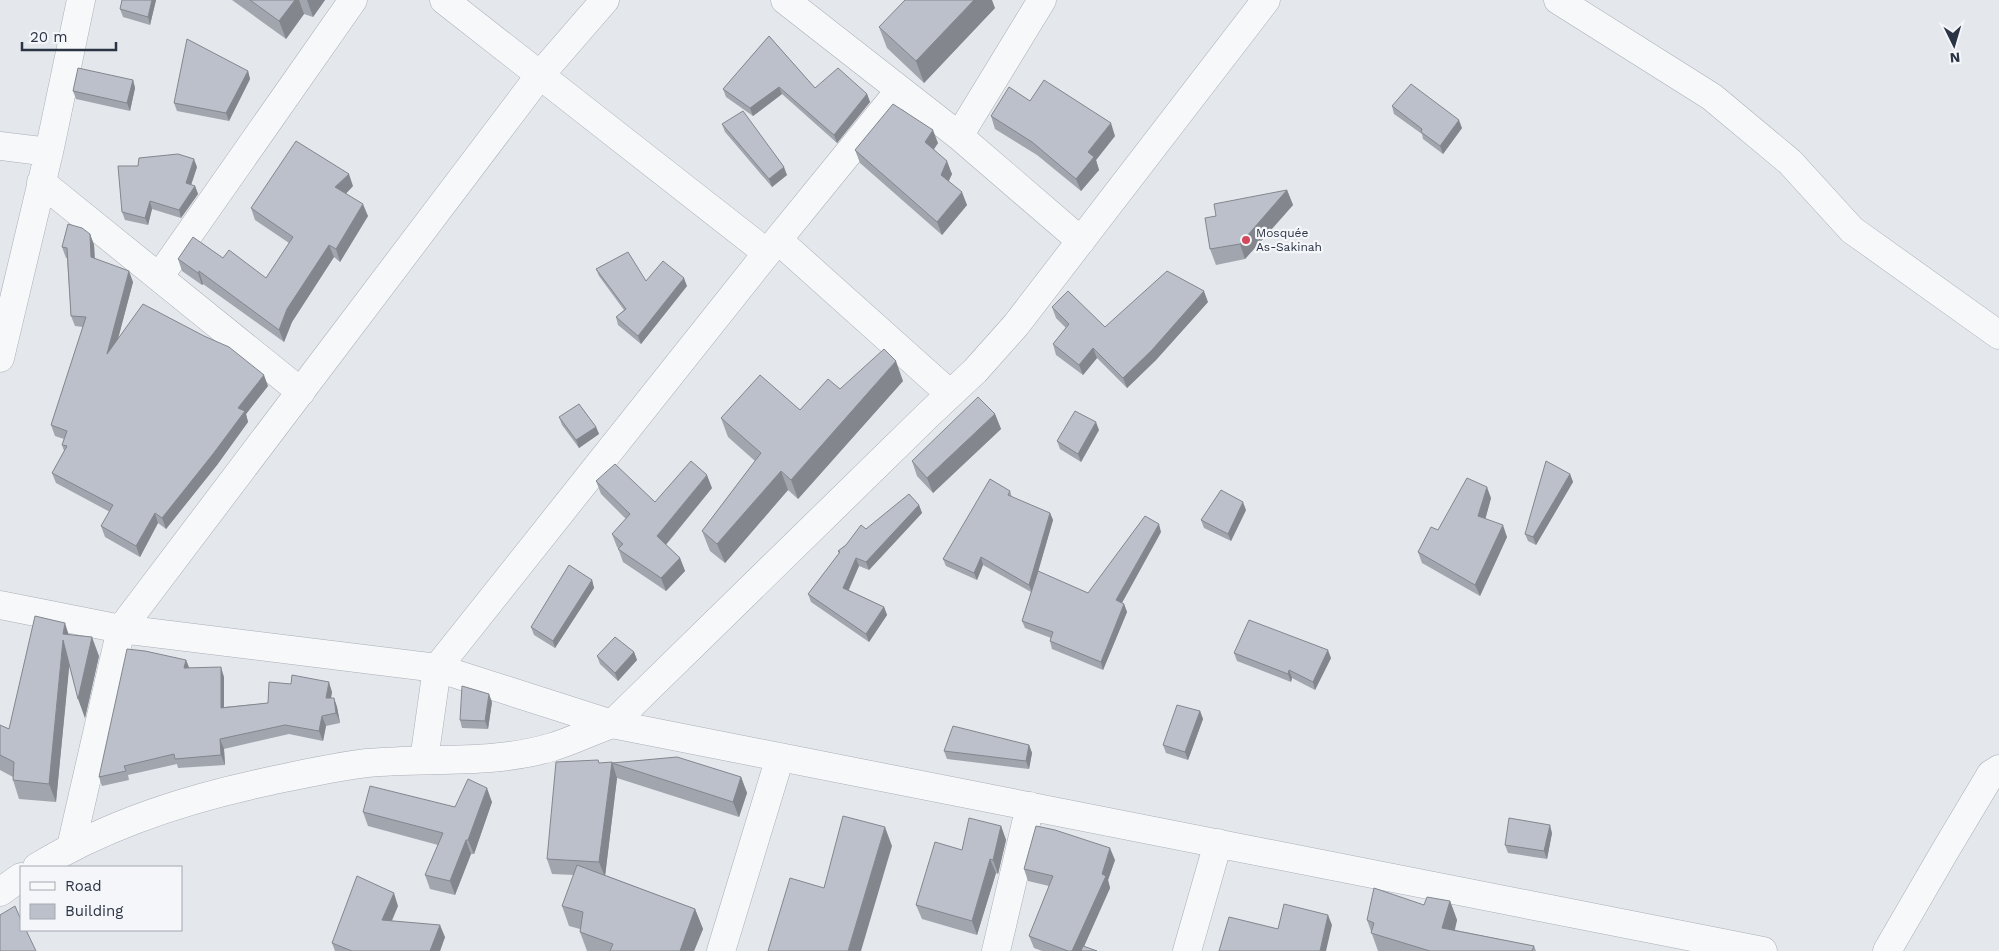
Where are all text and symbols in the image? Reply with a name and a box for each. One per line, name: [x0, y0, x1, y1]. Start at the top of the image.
scale bar: [22, 20, 116, 52]
north arrow: [1929, 20, 1979, 70]
text: 20 m: [30, 28, 68, 46]
text: N: [1949, 50, 1961, 66]
place label: Mosquée As-Sakinah: [1256, 226, 1322, 254]
marker: Mosquée As-Sakinah: [1240, 234, 1252, 246]
legend: [20, 866, 182, 931]
text: Road: [65, 877, 102, 895]
text: Building: [65, 902, 123, 920]

